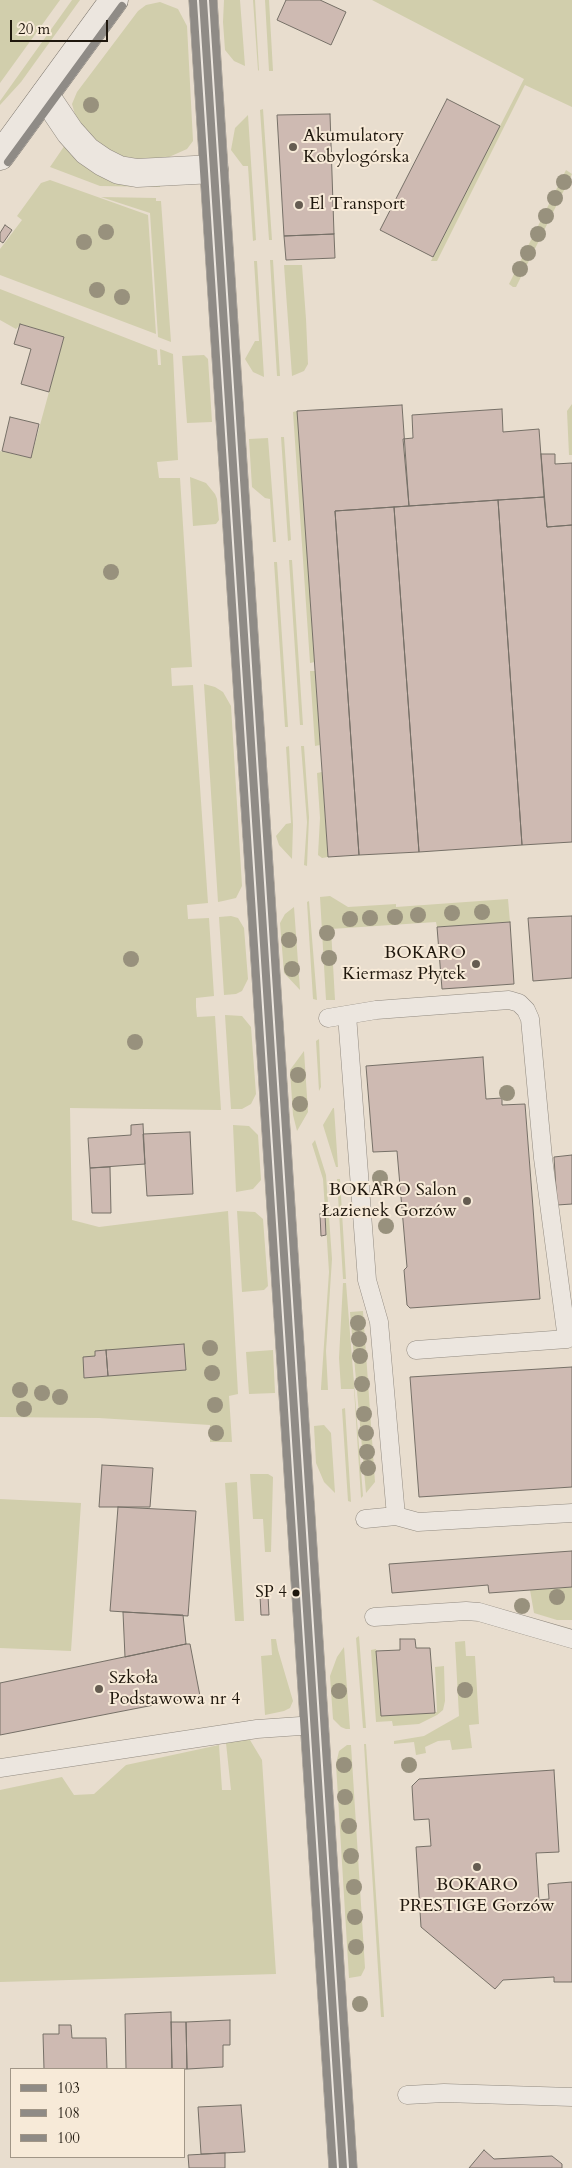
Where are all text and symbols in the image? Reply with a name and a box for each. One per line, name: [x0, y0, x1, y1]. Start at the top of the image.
scale bar: [12, 10, 110, 42]
text: 20 m: [18, 19, 50, 39]
place label: Akumulatory Kobylogórska: [303, 126, 409, 168]
marker: Akumulatory Kobylogórska: [287, 141, 299, 153]
place label: El Transport: [309, 194, 405, 216]
marker: El Transport: [293, 199, 305, 211]
place label: BOKARO Kiermasz Płytek: [342, 943, 466, 986]
marker: BOKARO Kiermasz Płytek: [470, 958, 482, 970]
place label: BOKARO Salon Łazienek Gorzów: [321, 1180, 457, 1222]
marker: BOKARO Salon Łazienek Gorzów: [461, 1195, 473, 1207]
place label: SP 4: [255, 1583, 287, 1603]
marker: SP 4: [291, 1588, 301, 1598]
place label: Szkoła Podstawowa nr 4: [109, 1668, 240, 1710]
marker: Szkoła Podstawowa nr 4: [93, 1683, 105, 1695]
marker: BOKARO PRESTIGE Gorzów: [471, 1861, 483, 1873]
place label: BOKARO PRESTIGE Gorzów: [399, 1875, 555, 1918]
legend: [10, 2068, 185, 2158]
text: 103: [57, 2078, 80, 2098]
text: 108: [57, 2103, 80, 2123]
text: 100: [57, 2128, 80, 2148]

